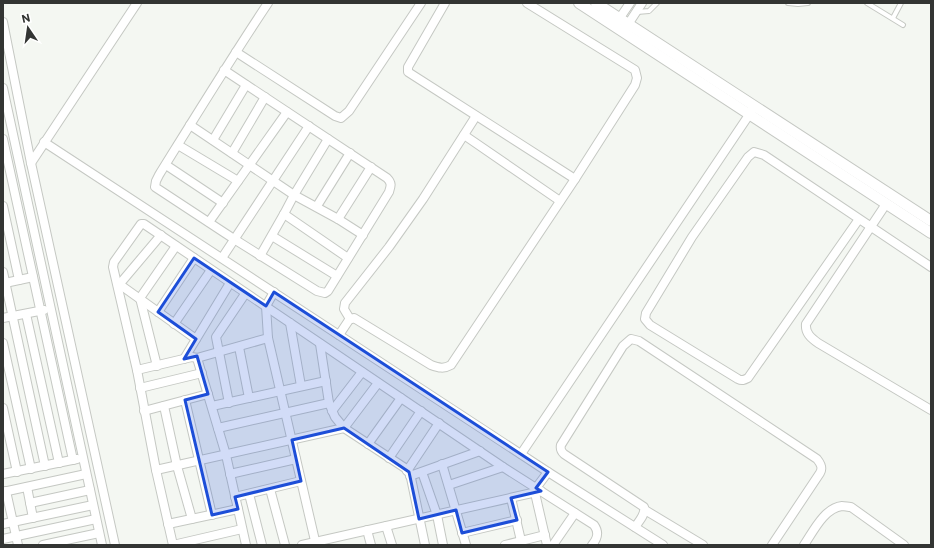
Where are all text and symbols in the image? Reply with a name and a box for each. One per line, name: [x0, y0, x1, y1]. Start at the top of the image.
north arrow: [8, 8, 48, 48]
text: N: [20, 11, 31, 25]

